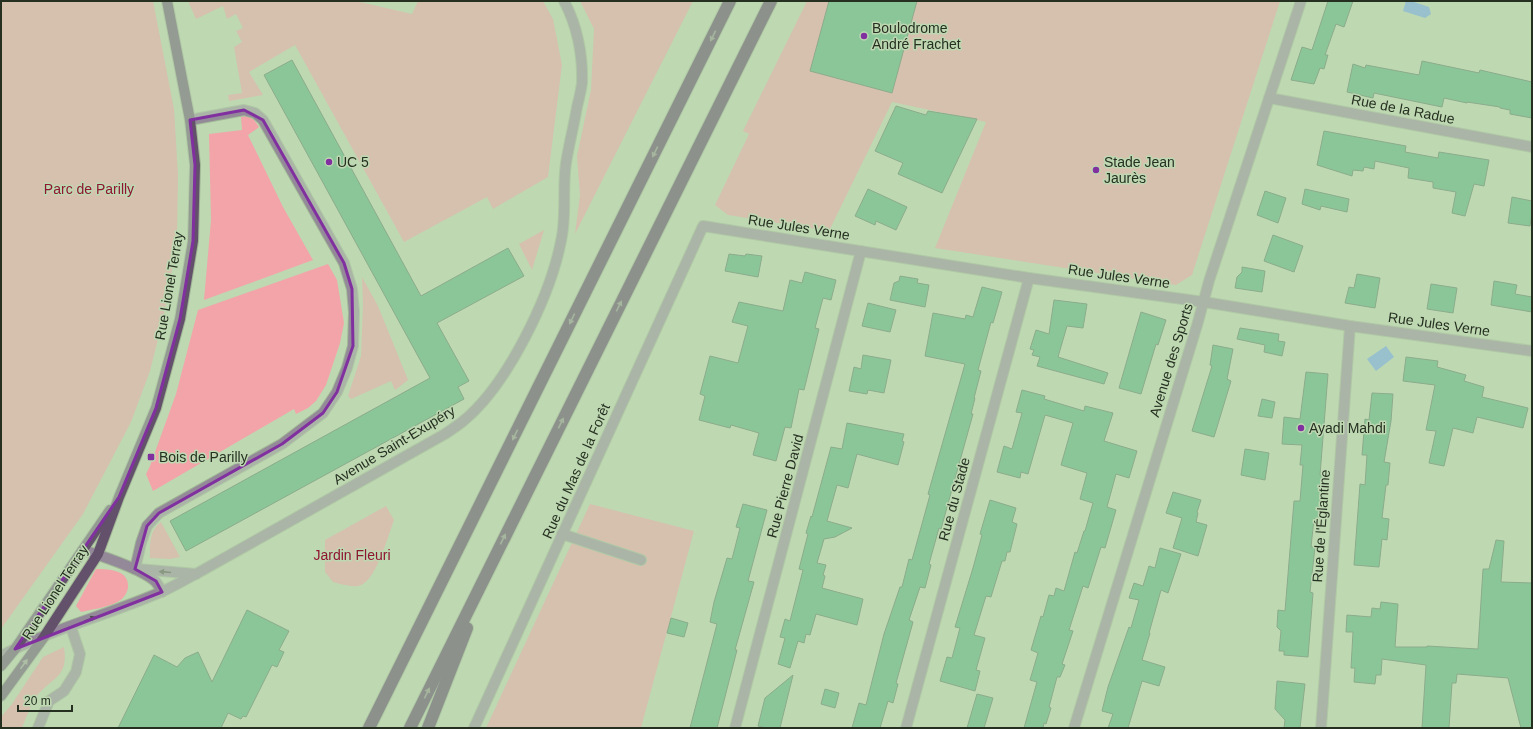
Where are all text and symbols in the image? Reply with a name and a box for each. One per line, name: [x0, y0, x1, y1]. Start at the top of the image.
place label: Boulodrome André Frachet: [872, 20, 961, 52]
one-way arrow: [710, 30, 716, 42]
marker: Boulodrome André Frachet: [859, 31, 869, 41]
street label: Rue de la Radue: [1350, 91, 1456, 127]
one-way arrow: [652, 147, 658, 158]
place label: UC 5: [337, 154, 369, 170]
place label: Stade Jean Jaurès: [1104, 154, 1175, 186]
marker: UC 5: [324, 157, 334, 167]
marker: Stade Jean Jaurès: [1091, 165, 1101, 175]
park label: Parc de Parilly: [44, 181, 134, 197]
street label: Rue Jules Verne: [747, 211, 851, 243]
street label: Rue Lionel Terray: [152, 231, 186, 341]
street label: Rue Jules Verne: [1067, 261, 1171, 291]
one-way arrow: [616, 300, 622, 312]
street label: Avenue des Sports: [1146, 301, 1196, 419]
street label: Rue Jules Verne: [1387, 309, 1491, 339]
one-way arrow: [569, 313, 575, 325]
street label: Rue du Mas de la Forêt: [539, 401, 613, 541]
street label: Avenue Saint-Exupéry: [330, 402, 458, 488]
one-way arrow: [558, 417, 564, 428]
place label: Ayadi Mahdi: [1309, 420, 1386, 436]
marker: Ayadi Mahdi: [1296, 423, 1306, 433]
one-way arrow: [511, 430, 518, 441]
street label: Rue Pierre David: [763, 432, 807, 540]
place label: Bois de Parilly: [159, 449, 248, 465]
marker: Bois de Parilly: [146, 452, 156, 462]
street label: Rue du Stade: [935, 455, 973, 542]
street label: Rue de l'Églantine: [1309, 469, 1333, 583]
one-way arrow: [500, 533, 506, 545]
street label: Rue Lionel Terray: [18, 542, 92, 642]
park label: Jardin Fleuri: [313, 547, 391, 563]
one-way arrow: [159, 568, 171, 575]
one-way arrow: [85, 616, 97, 622]
one-way arrow: [20, 659, 28, 670]
scale bar: [18, 687, 72, 713]
one-way arrow: [424, 687, 430, 699]
text: 20 m: [24, 694, 51, 708]

